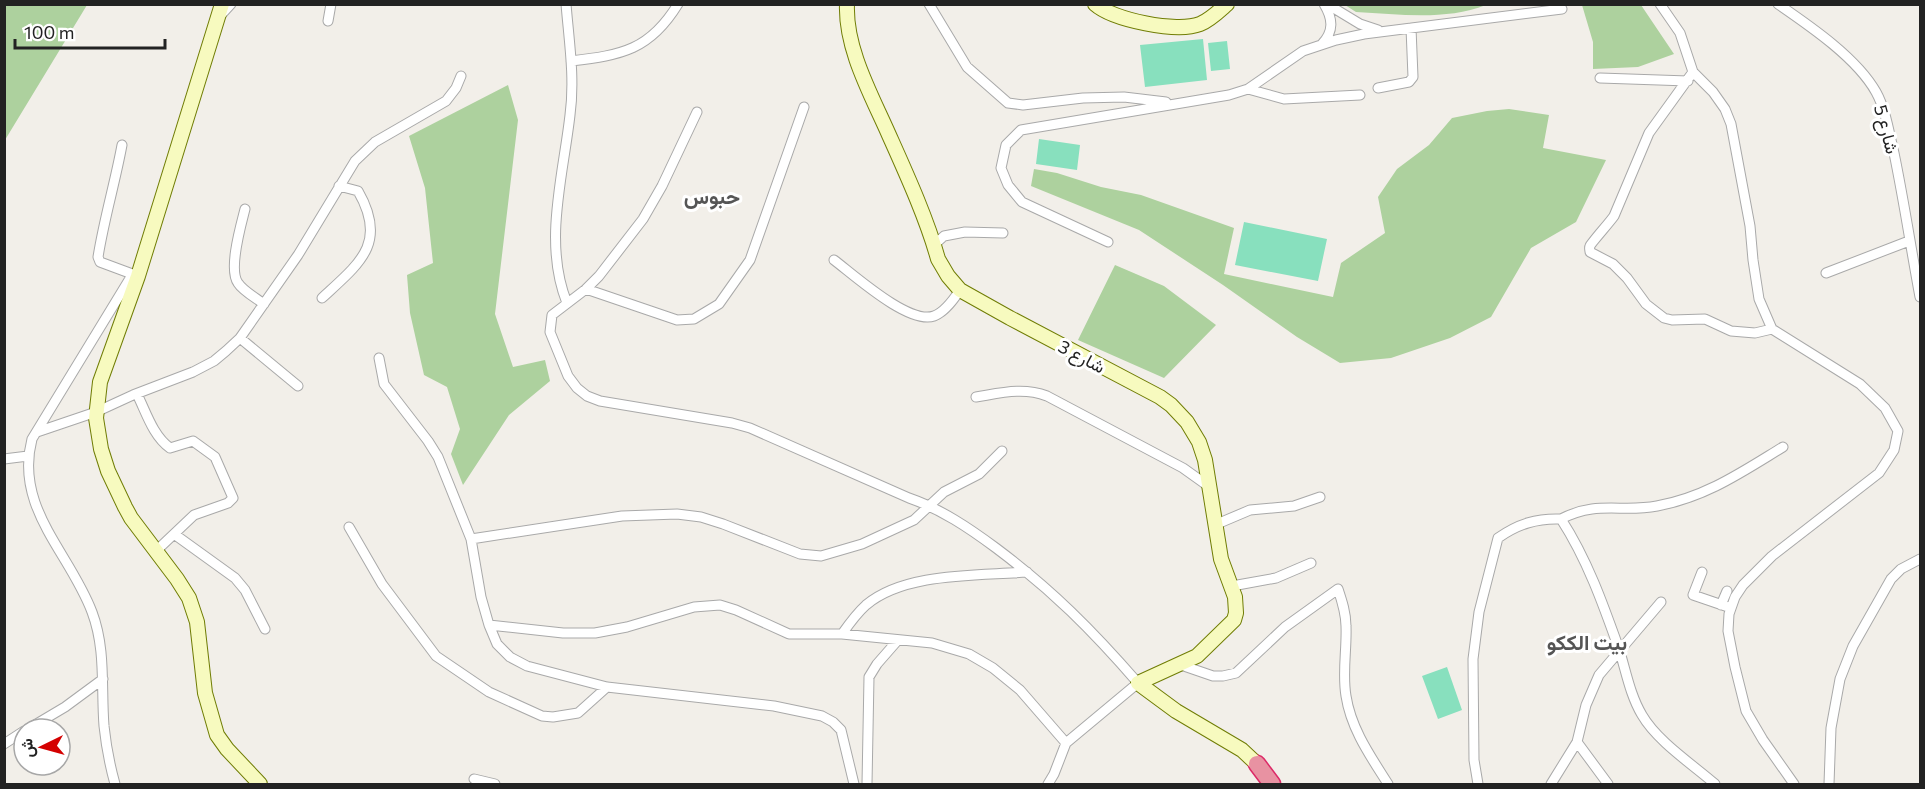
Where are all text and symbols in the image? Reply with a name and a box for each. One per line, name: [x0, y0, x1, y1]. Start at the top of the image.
scale bar: [15, 12, 165, 50]
text: 100 m: [24, 21, 74, 43]
street label: شارع 5: [1868, 102, 1904, 157]
district label: حبوس: [684, 183, 740, 210]
street label: شارع 3: [1054, 335, 1109, 379]
district label: بيت الككو: [1547, 629, 1627, 656]
north arrow: [12, 717, 72, 777]
text: ش: [16, 738, 38, 759]

